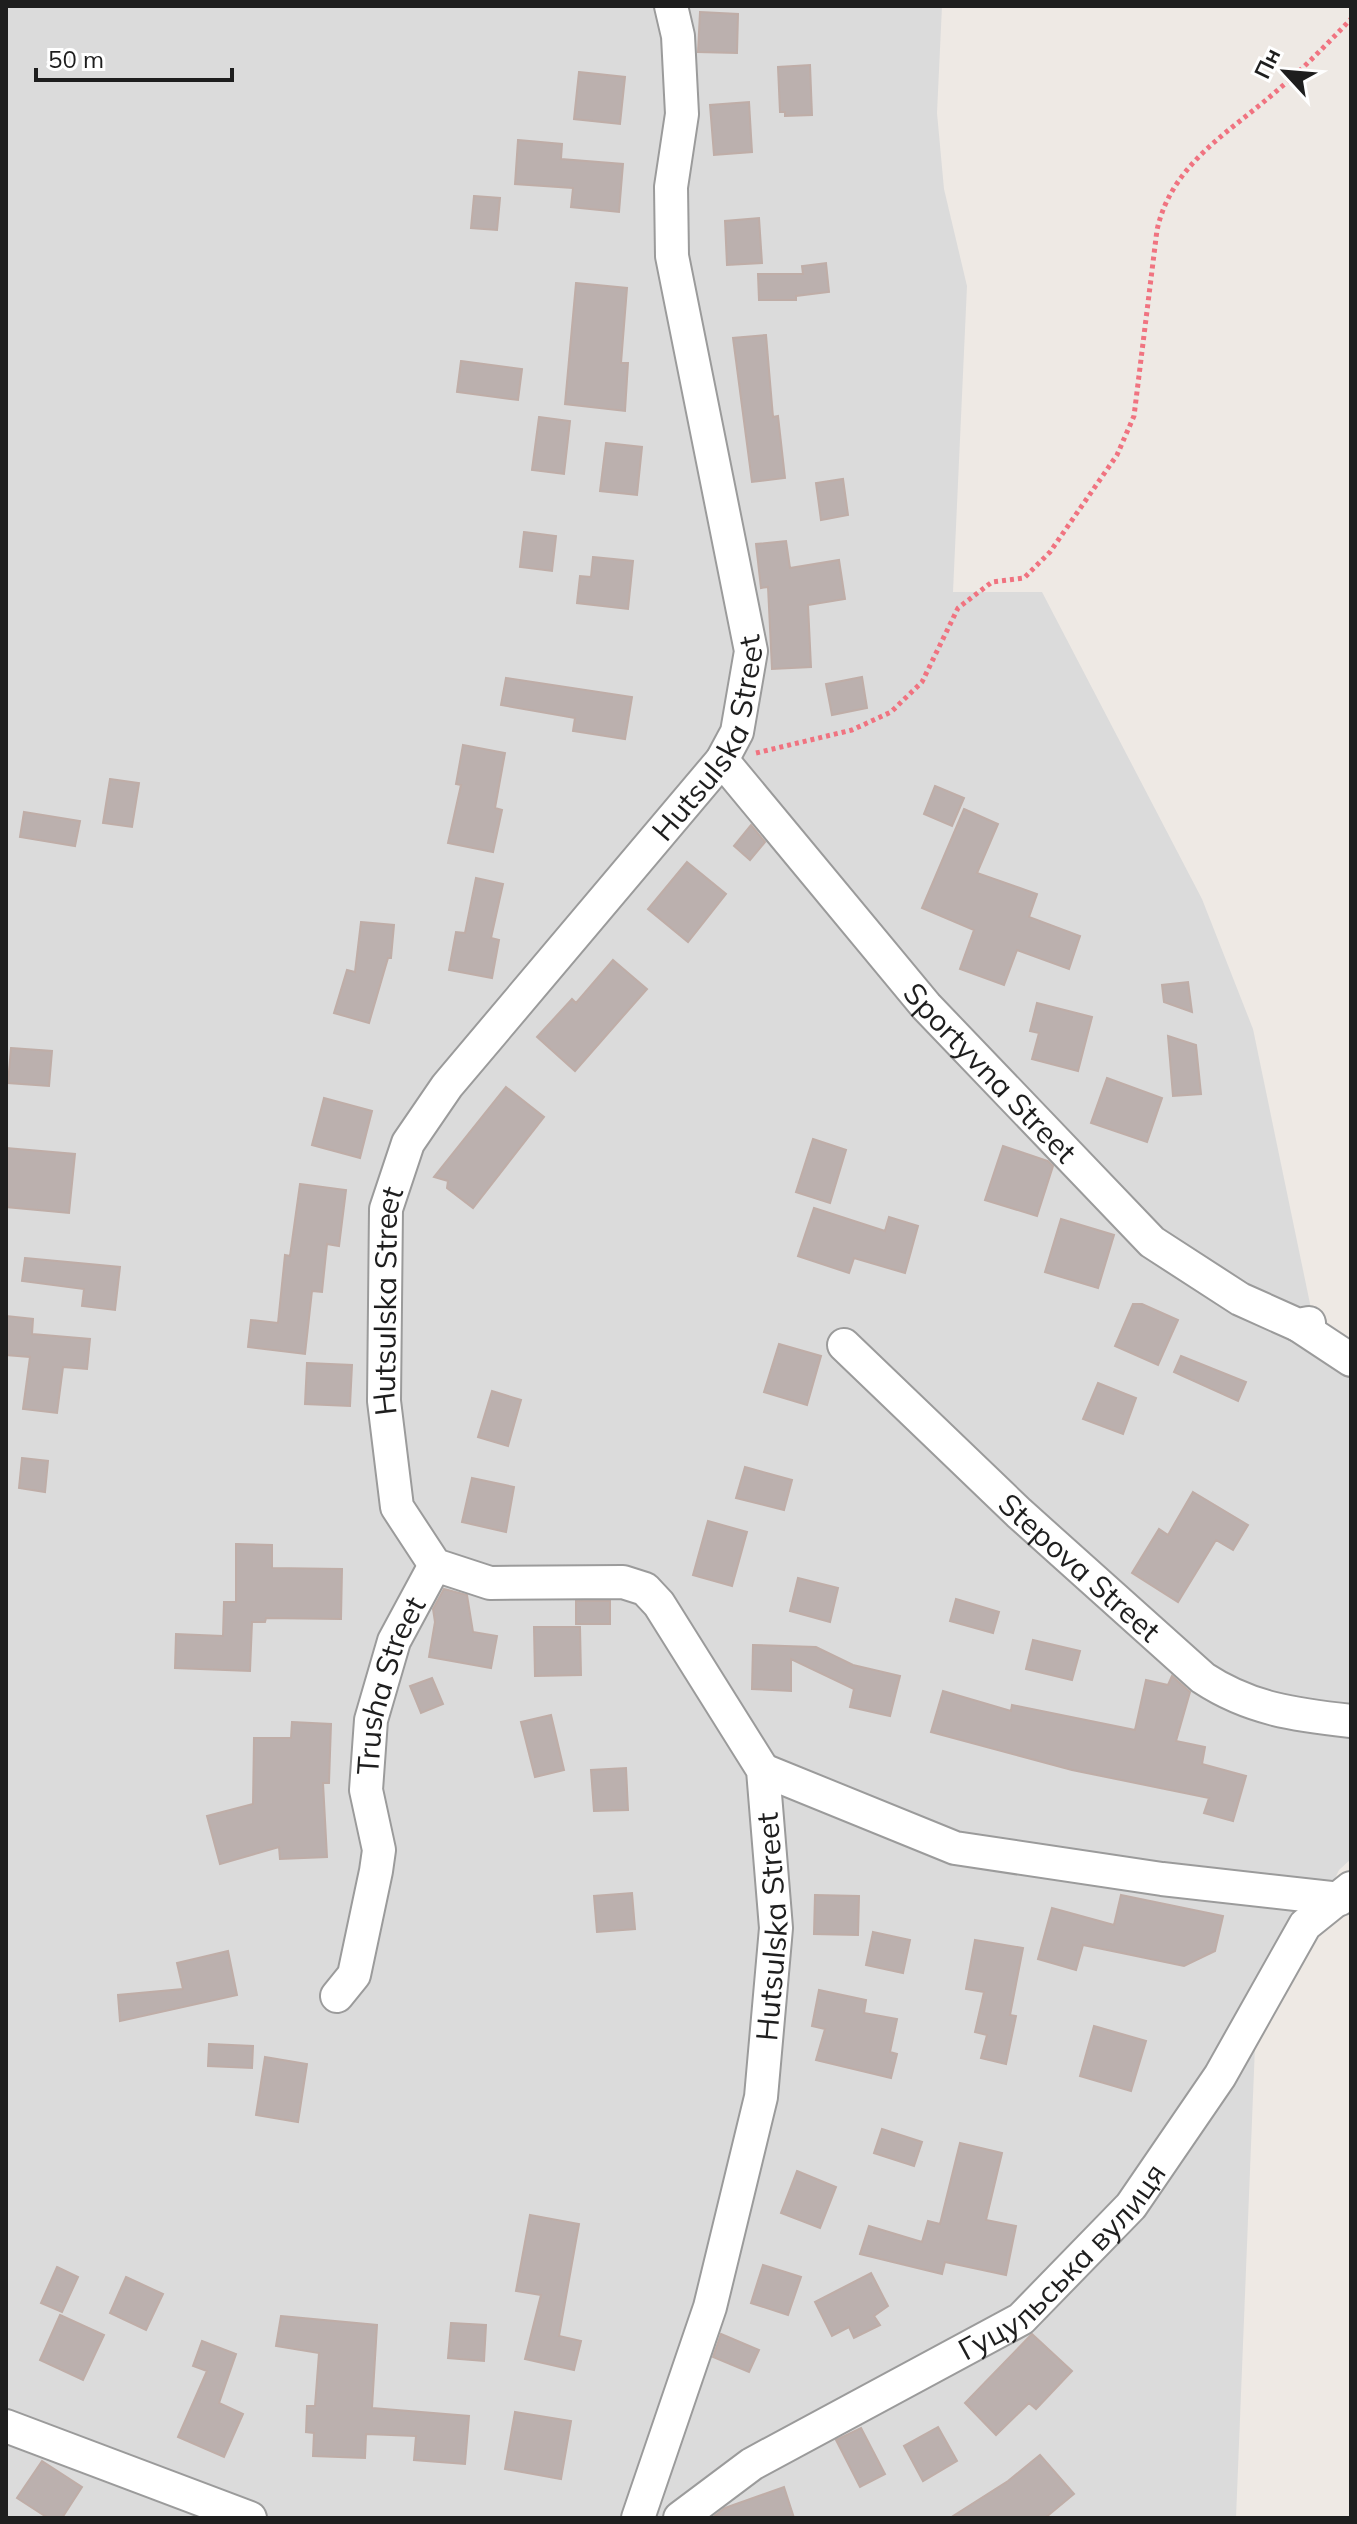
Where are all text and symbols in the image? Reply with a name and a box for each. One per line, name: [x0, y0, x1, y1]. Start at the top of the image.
scale bar: [36, 32, 232, 82]
north arrow: [1245, 32, 1325, 112]
text: Пн: [1248, 43, 1286, 83]
text: 50 m: [48, 44, 104, 74]
street label: Hutsulska Street: [643, 632, 771, 848]
street label: Sportyvna Street: [895, 975, 1085, 1171]
street label: Hutsulska Street: [364, 1181, 411, 1418]
street label: Stepova Street: [991, 1485, 1169, 1650]
street label: Trusha Street: [348, 1589, 434, 1776]
street label: Hutsulska Street: [747, 1811, 796, 2043]
street label: Гуцульська вулиця: [951, 2156, 1174, 2368]

